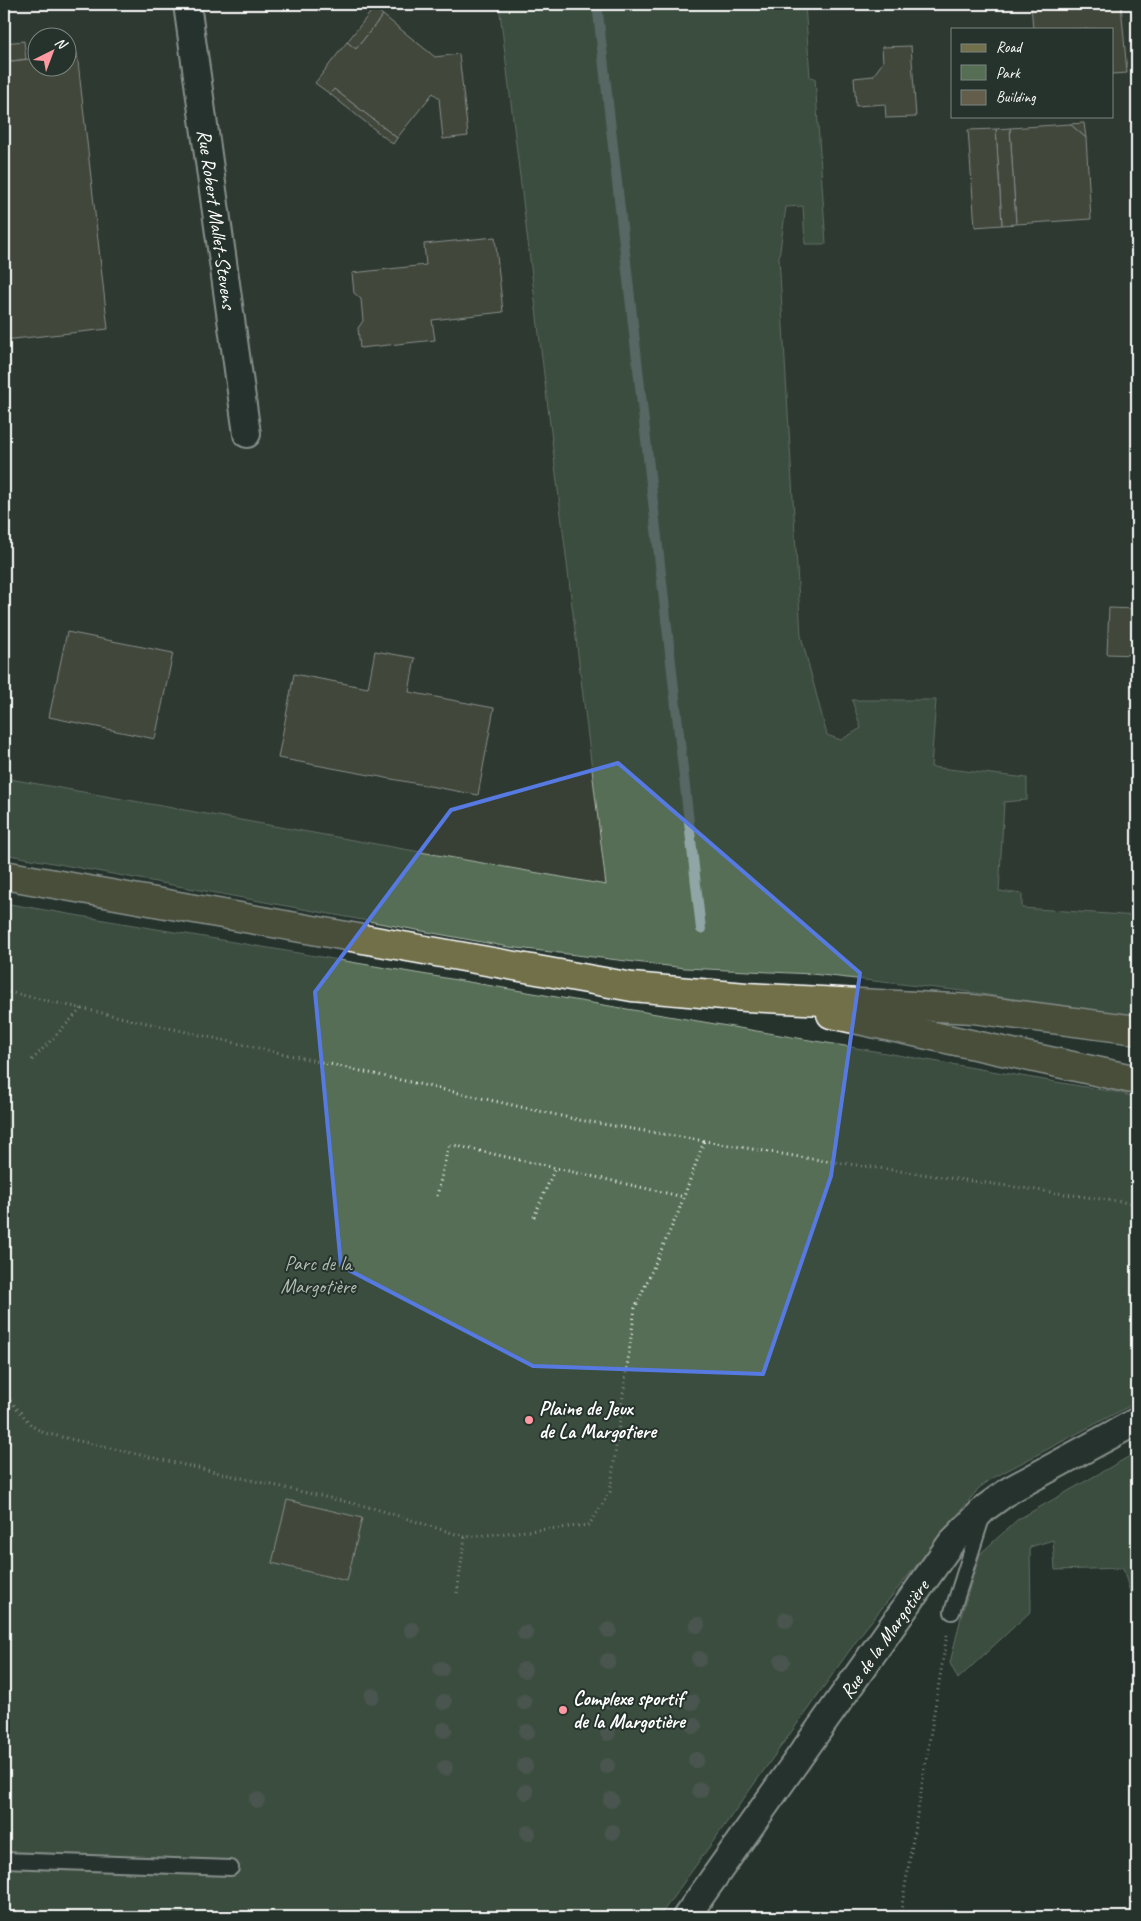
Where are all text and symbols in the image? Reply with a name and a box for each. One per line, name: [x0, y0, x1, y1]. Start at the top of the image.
north arrow: [28, 28, 78, 78]
legend: [951, 28, 1114, 118]
text: N: [51, 33, 71, 53]
text: Road: [996, 38, 1023, 57]
text: Park: [996, 64, 1021, 83]
text: Building: [996, 88, 1036, 107]
street label: Rue Robert Mallet-Stevens: [192, 128, 242, 312]
park label: Parc de la Margotière: [280, 1251, 357, 1299]
place label: Plaine de Jeux de La Margotiere: [539, 1396, 658, 1444]
marker: Plaine de Jeux de La Margotiere: [523, 1414, 535, 1426]
street label: Rue de la Margotière: [834, 1574, 935, 1704]
place label: Complexe sportif de la Margotière: [573, 1686, 688, 1734]
marker: Complexe sportif de la Margotière: [557, 1704, 569, 1716]

